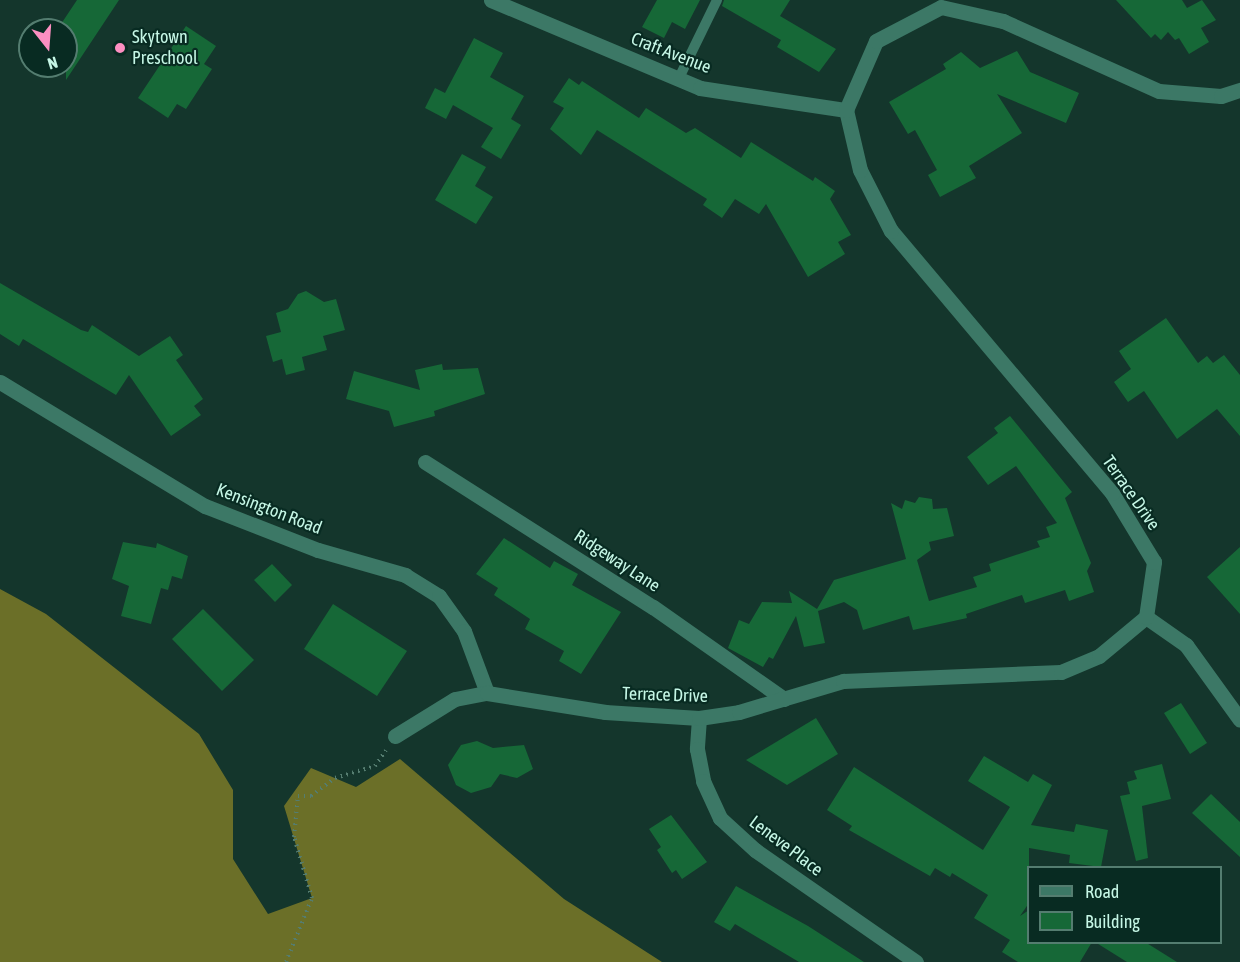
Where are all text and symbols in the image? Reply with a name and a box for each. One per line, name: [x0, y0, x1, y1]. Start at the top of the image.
north arrow: [18, 18, 78, 78]
place label: Skytown Preschool: [132, 27, 198, 70]
street label: Craft Avenue: [628, 28, 714, 78]
marker: Skytown Preschool: [113, 41, 127, 55]
text: N: [46, 53, 60, 73]
street label: Terrace Drive: [1098, 452, 1164, 534]
street label: Kensington Road: [213, 479, 325, 539]
street label: Ridgeway Lane: [570, 525, 664, 597]
street label: Terrace Drive: [622, 683, 708, 707]
street label: Leneve Place: [745, 811, 827, 881]
legend: [1027, 866, 1222, 944]
text: Road: [1085, 881, 1119, 902]
text: Building: [1085, 911, 1140, 932]

